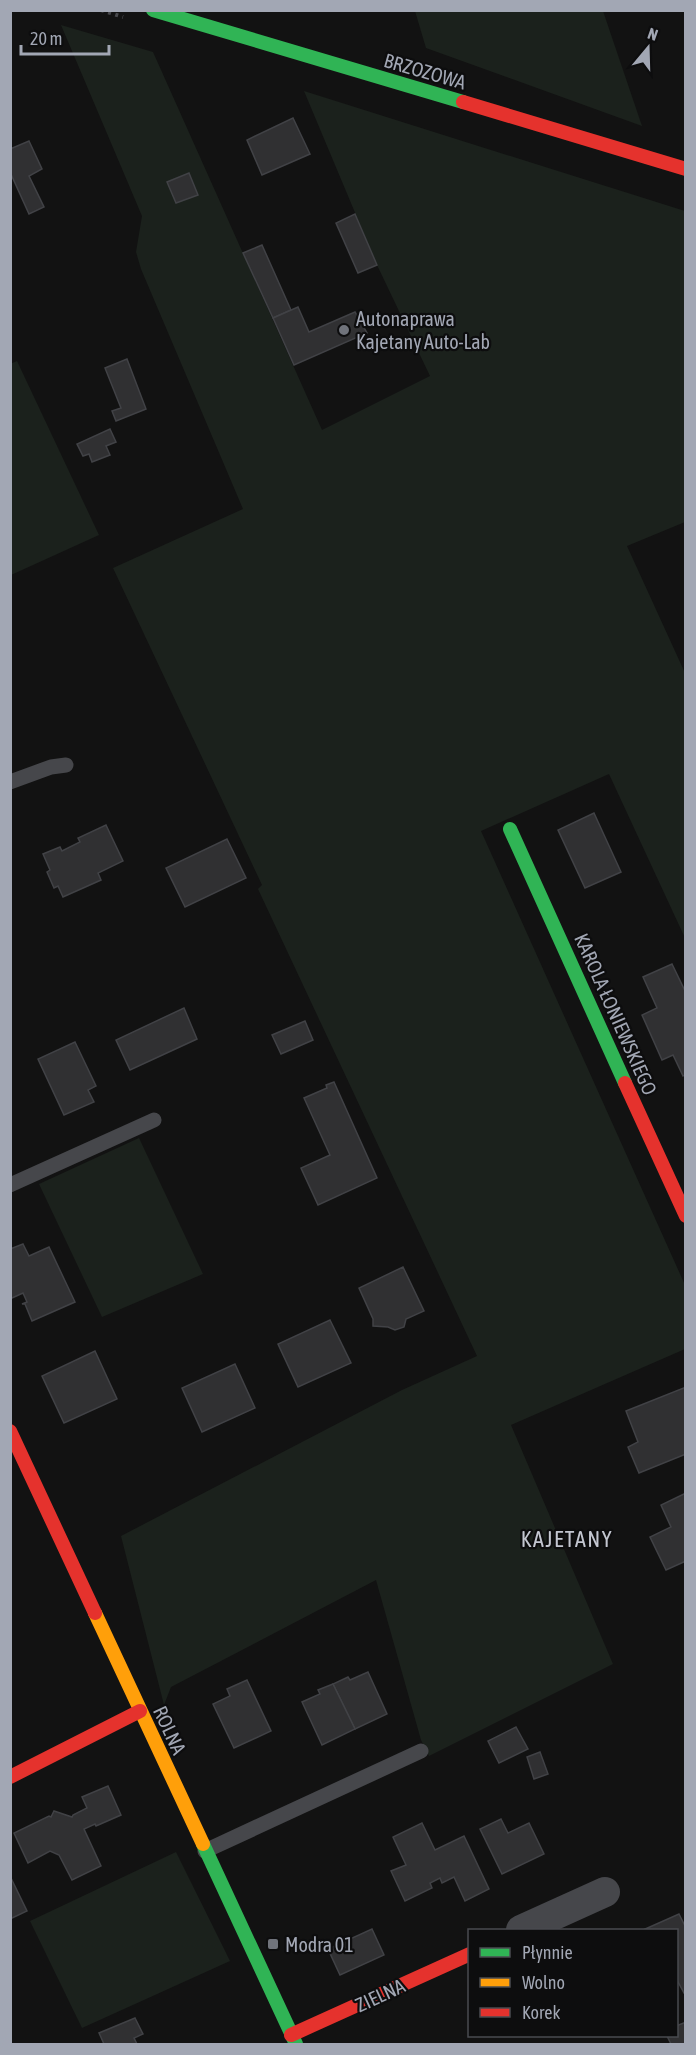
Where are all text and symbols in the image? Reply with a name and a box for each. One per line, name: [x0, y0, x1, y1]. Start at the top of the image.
scale bar: [21, 18, 110, 56]
north arrow: [618, 18, 678, 78]
text: N: [645, 24, 660, 44]
text: 20 m: [30, 28, 62, 49]
street label: BRZOZOWA: [381, 48, 469, 94]
place label: Autonaprawa Kajetany Auto-Lab: [356, 307, 490, 353]
marker: Autonaprawa Kajetany Auto-Lab: [337, 323, 351, 337]
street label: KAROLA ŁONIEWSKIEGO: [570, 930, 662, 1098]
district label: KAJETANY: [521, 1526, 613, 1552]
street label: ROLNA: [149, 1702, 191, 1758]
legend: [468, 1929, 678, 2037]
place label: Modra 01: [285, 1933, 354, 1956]
marker: Modra 01: [266, 1937, 280, 1951]
text: Płynnie: [522, 1942, 573, 1963]
text: Wolno: [522, 1972, 565, 1993]
street label: ZIELNA: [352, 1974, 409, 2016]
text: Korek: [522, 2002, 560, 2023]

